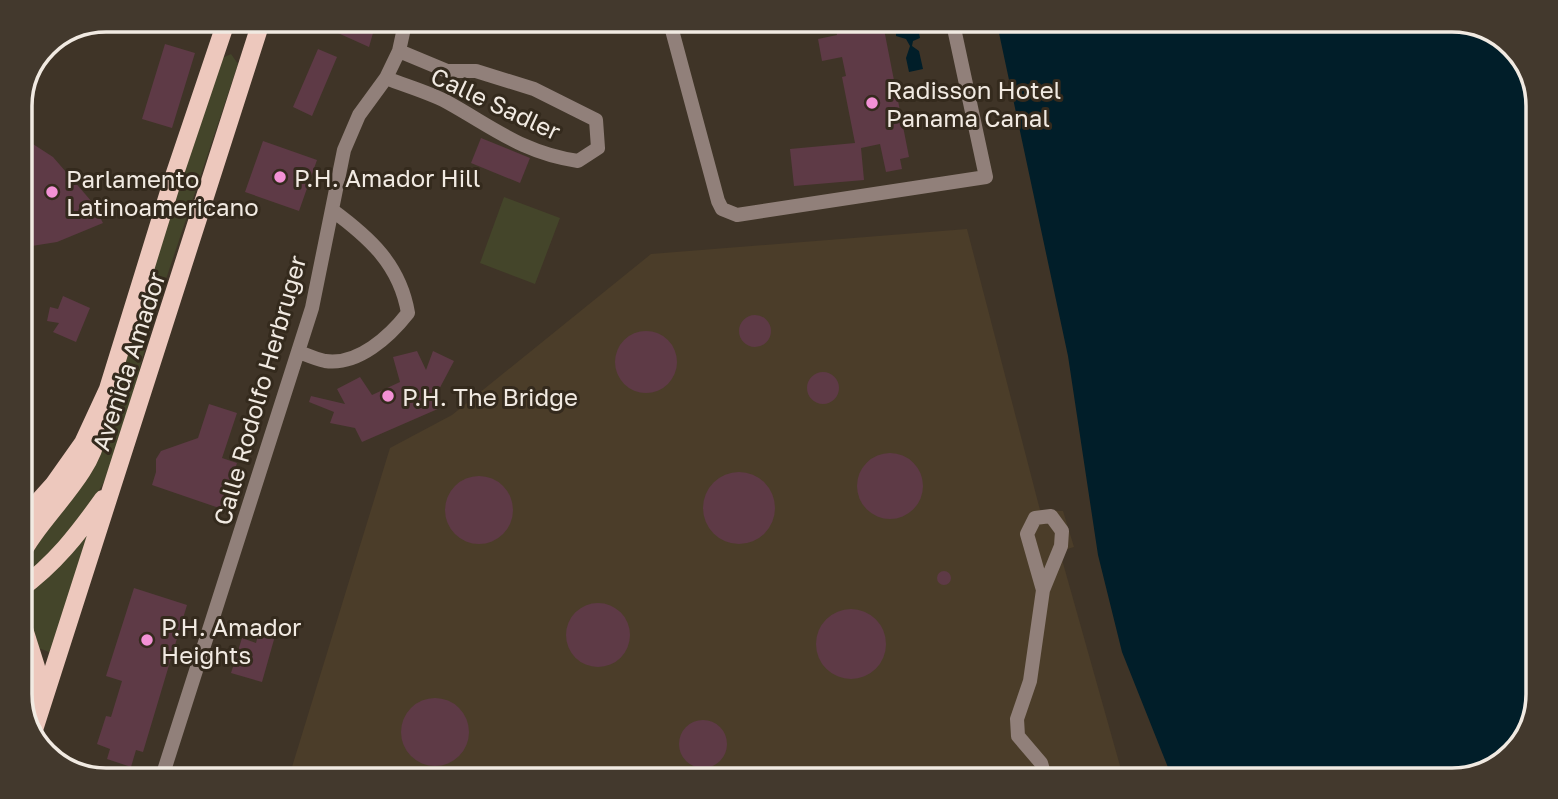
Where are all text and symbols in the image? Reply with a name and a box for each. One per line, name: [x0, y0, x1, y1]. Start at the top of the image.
street label: Calle Sadler: [427, 60, 565, 146]
place label: Radisson Hotel Panama Canal: [886, 75, 1061, 132]
marker: Radisson Hotel Panama Canal: [864, 95, 880, 111]
place label: P.H. Amador Hill: [294, 163, 480, 192]
place label: Parlamento Latinoamericano: [66, 164, 259, 221]
marker: P.H. Amador Hill: [272, 169, 288, 185]
marker: Parlamento Latinoamericano: [44, 184, 60, 200]
street label: Calle Rodolfo Herbruger: [207, 252, 311, 528]
street label: Avenida Amador: [85, 268, 171, 454]
place label: P.H. The Bridge: [402, 382, 578, 411]
marker: P.H. The Bridge: [380, 388, 396, 404]
place label: P.H. Amador Heights: [161, 612, 301, 669]
marker: P.H. Amador Heights: [139, 632, 155, 648]

